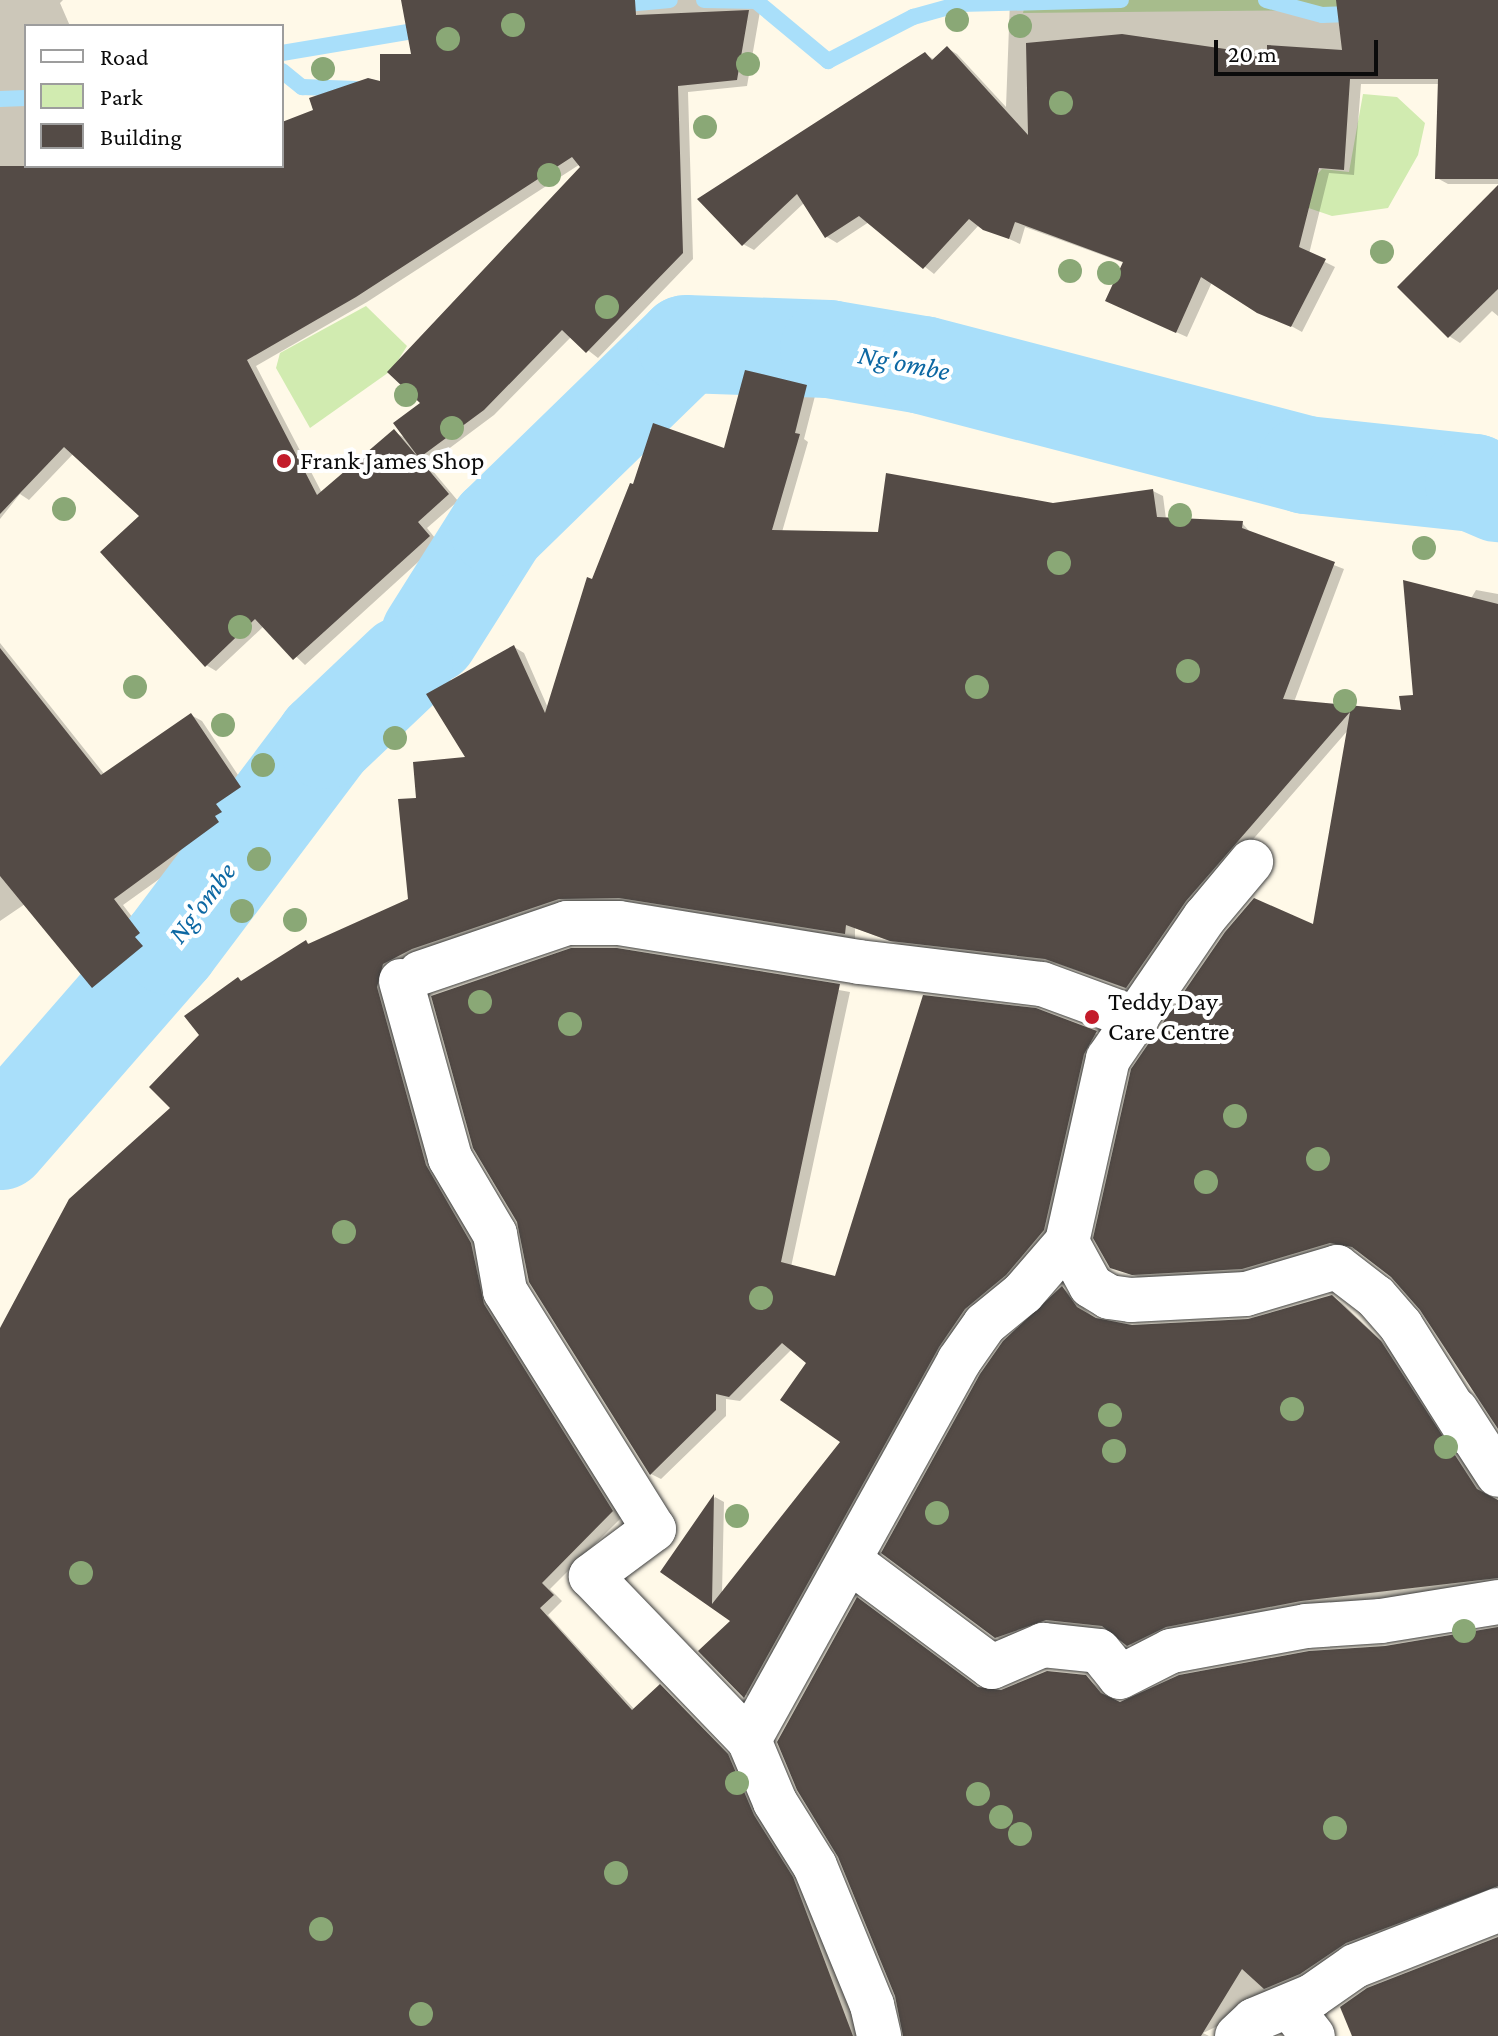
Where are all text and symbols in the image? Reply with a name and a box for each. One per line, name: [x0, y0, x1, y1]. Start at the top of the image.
legend: [24, 24, 284, 168]
scale bar: [1218, 24, 1382, 74]
text: 20 m: [1228, 40, 1277, 67]
text: Road: [100, 43, 149, 70]
text: Park: [100, 83, 143, 110]
text: Building: [100, 123, 182, 150]
water label: Ng'ombe: [855, 338, 953, 388]
place label: Frank James Shop: [300, 445, 484, 477]
marker: Frank James Shop: [275, 452, 293, 470]
water label: Ng'ombe: [161, 856, 243, 950]
place label: Teddy Day Care Centre: [1108, 986, 1230, 1048]
marker: Teddy Day Care Centre: [1083, 1008, 1101, 1026]

